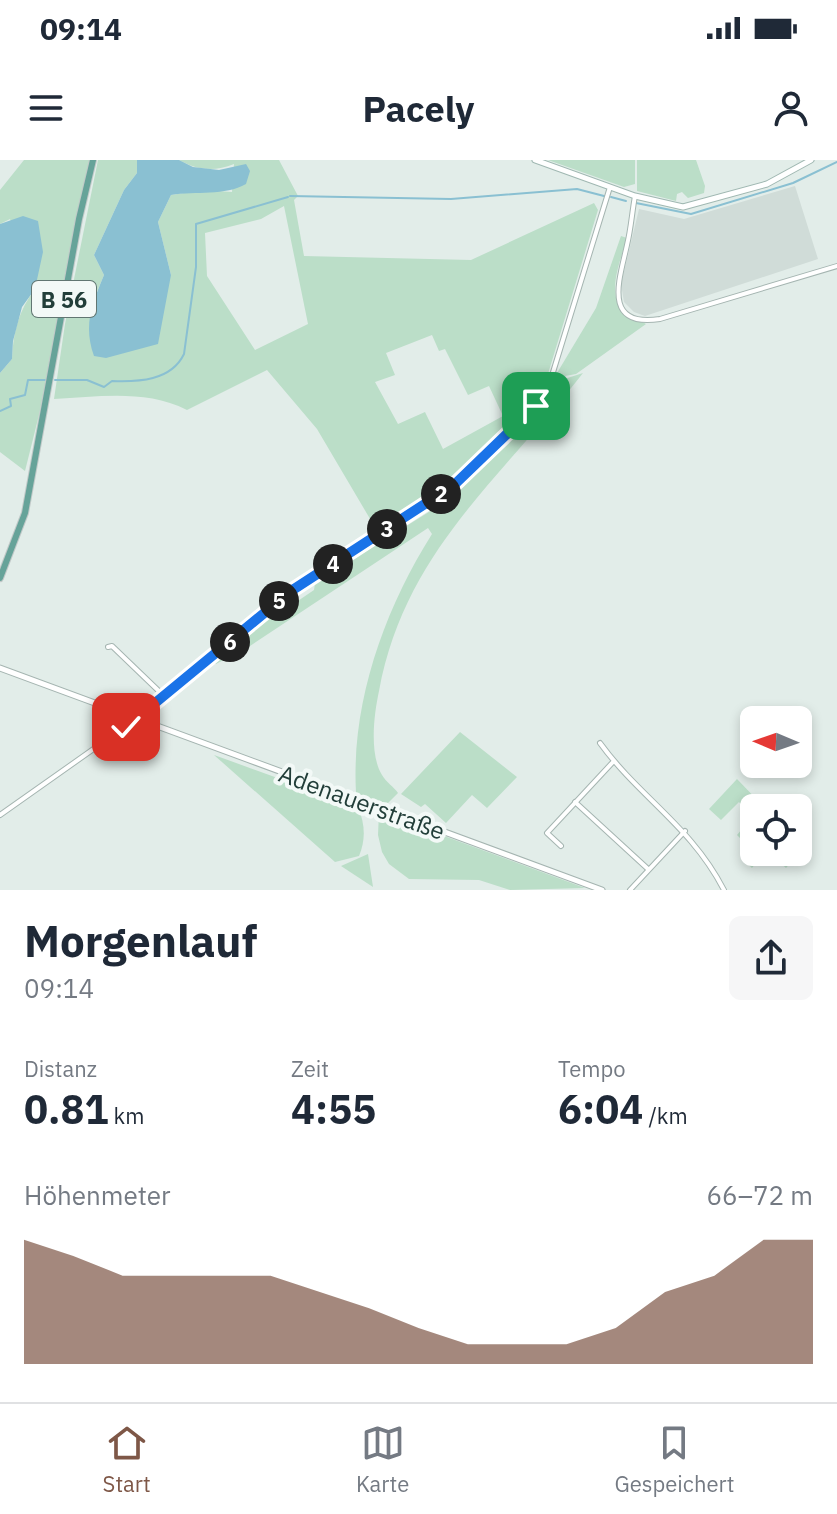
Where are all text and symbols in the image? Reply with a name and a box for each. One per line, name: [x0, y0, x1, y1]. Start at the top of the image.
text: 09:14: [40, 9, 122, 48]
text: Pacely: [362, 85, 475, 132]
icon: menu: [24, 86, 68, 130]
icon: person: [769, 86, 813, 130]
road number: B 56: [32, 281, 96, 317]
pin: [502, 372, 570, 440]
icon: arrive: [514, 384, 558, 428]
pin: 2: [421, 474, 461, 514]
text: 2: [434, 479, 448, 508]
pin: 3: [367, 509, 407, 549]
text: 3: [380, 514, 394, 543]
pin: 4: [313, 544, 353, 584]
text: 4: [326, 549, 340, 578]
pin: 5: [259, 581, 299, 621]
text: 5: [272, 586, 286, 615]
pin: 6: [210, 622, 250, 662]
text: 6: [223, 627, 237, 656]
pin: [92, 693, 160, 761]
icon: check: [104, 705, 148, 749]
north arrow: [740, 706, 812, 778]
map controls: [740, 706, 812, 866]
street label: Adenauerstraße: [275, 757, 449, 847]
button: locate: [740, 794, 812, 866]
text: Morgenlauf: [24, 912, 257, 969]
button: share: [729, 916, 813, 1000]
text: 09:14: [24, 971, 94, 1005]
text: Distanz: [24, 1054, 97, 1083]
text: Zeit: [291, 1054, 329, 1083]
text: Tempo: [558, 1054, 626, 1083]
text: 0.81: [24, 1083, 108, 1135]
text: 4:55: [291, 1083, 376, 1135]
text: 6:04: [558, 1083, 643, 1135]
text: km: [108, 1101, 144, 1130]
text: /km: [643, 1101, 688, 1130]
text: Höhenmeter: [24, 1178, 171, 1212]
text: 66–72 m: [706, 1178, 813, 1212]
tab: Start: [103, 1421, 151, 1498]
tab: Karte: [356, 1421, 409, 1498]
tab: Gespeichert: [614, 1421, 734, 1498]

